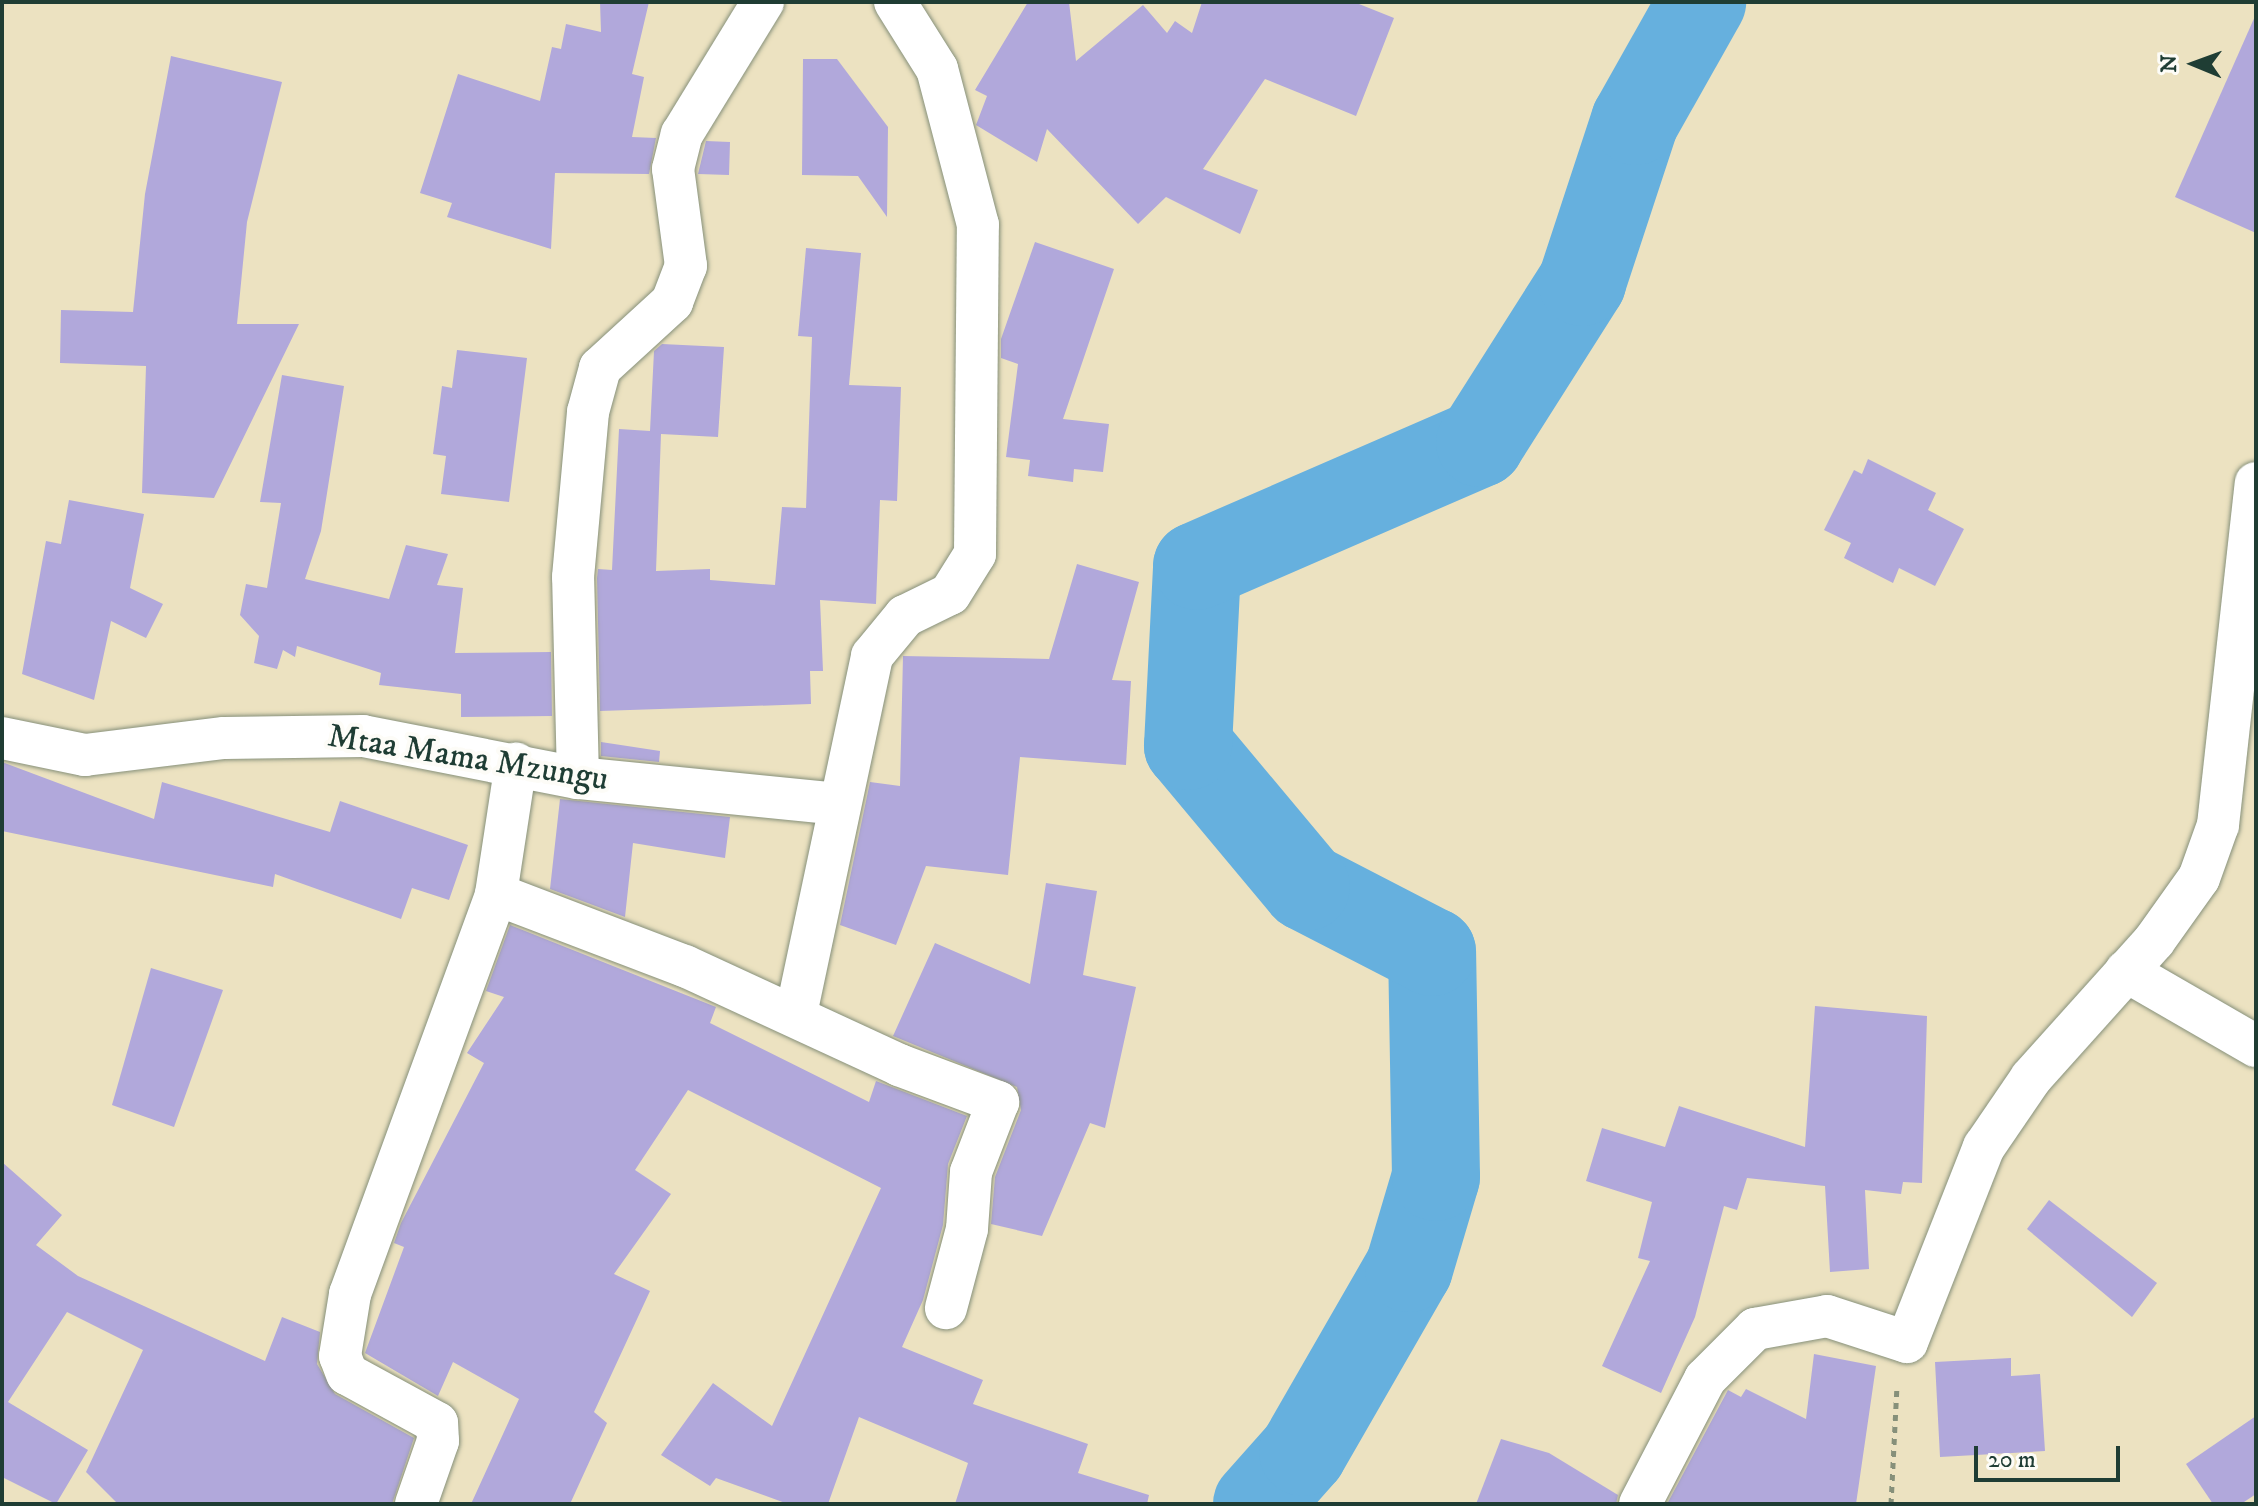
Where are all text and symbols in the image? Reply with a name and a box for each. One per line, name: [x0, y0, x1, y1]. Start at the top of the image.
north arrow: [2154, 24, 2234, 104]
text: N: [2156, 54, 2183, 73]
street label: Mtaa Mama Mzungu: [325, 716, 611, 800]
scale bar: [1978, 1430, 2124, 1480]
text: 20 m: [1988, 1445, 2036, 1475]

